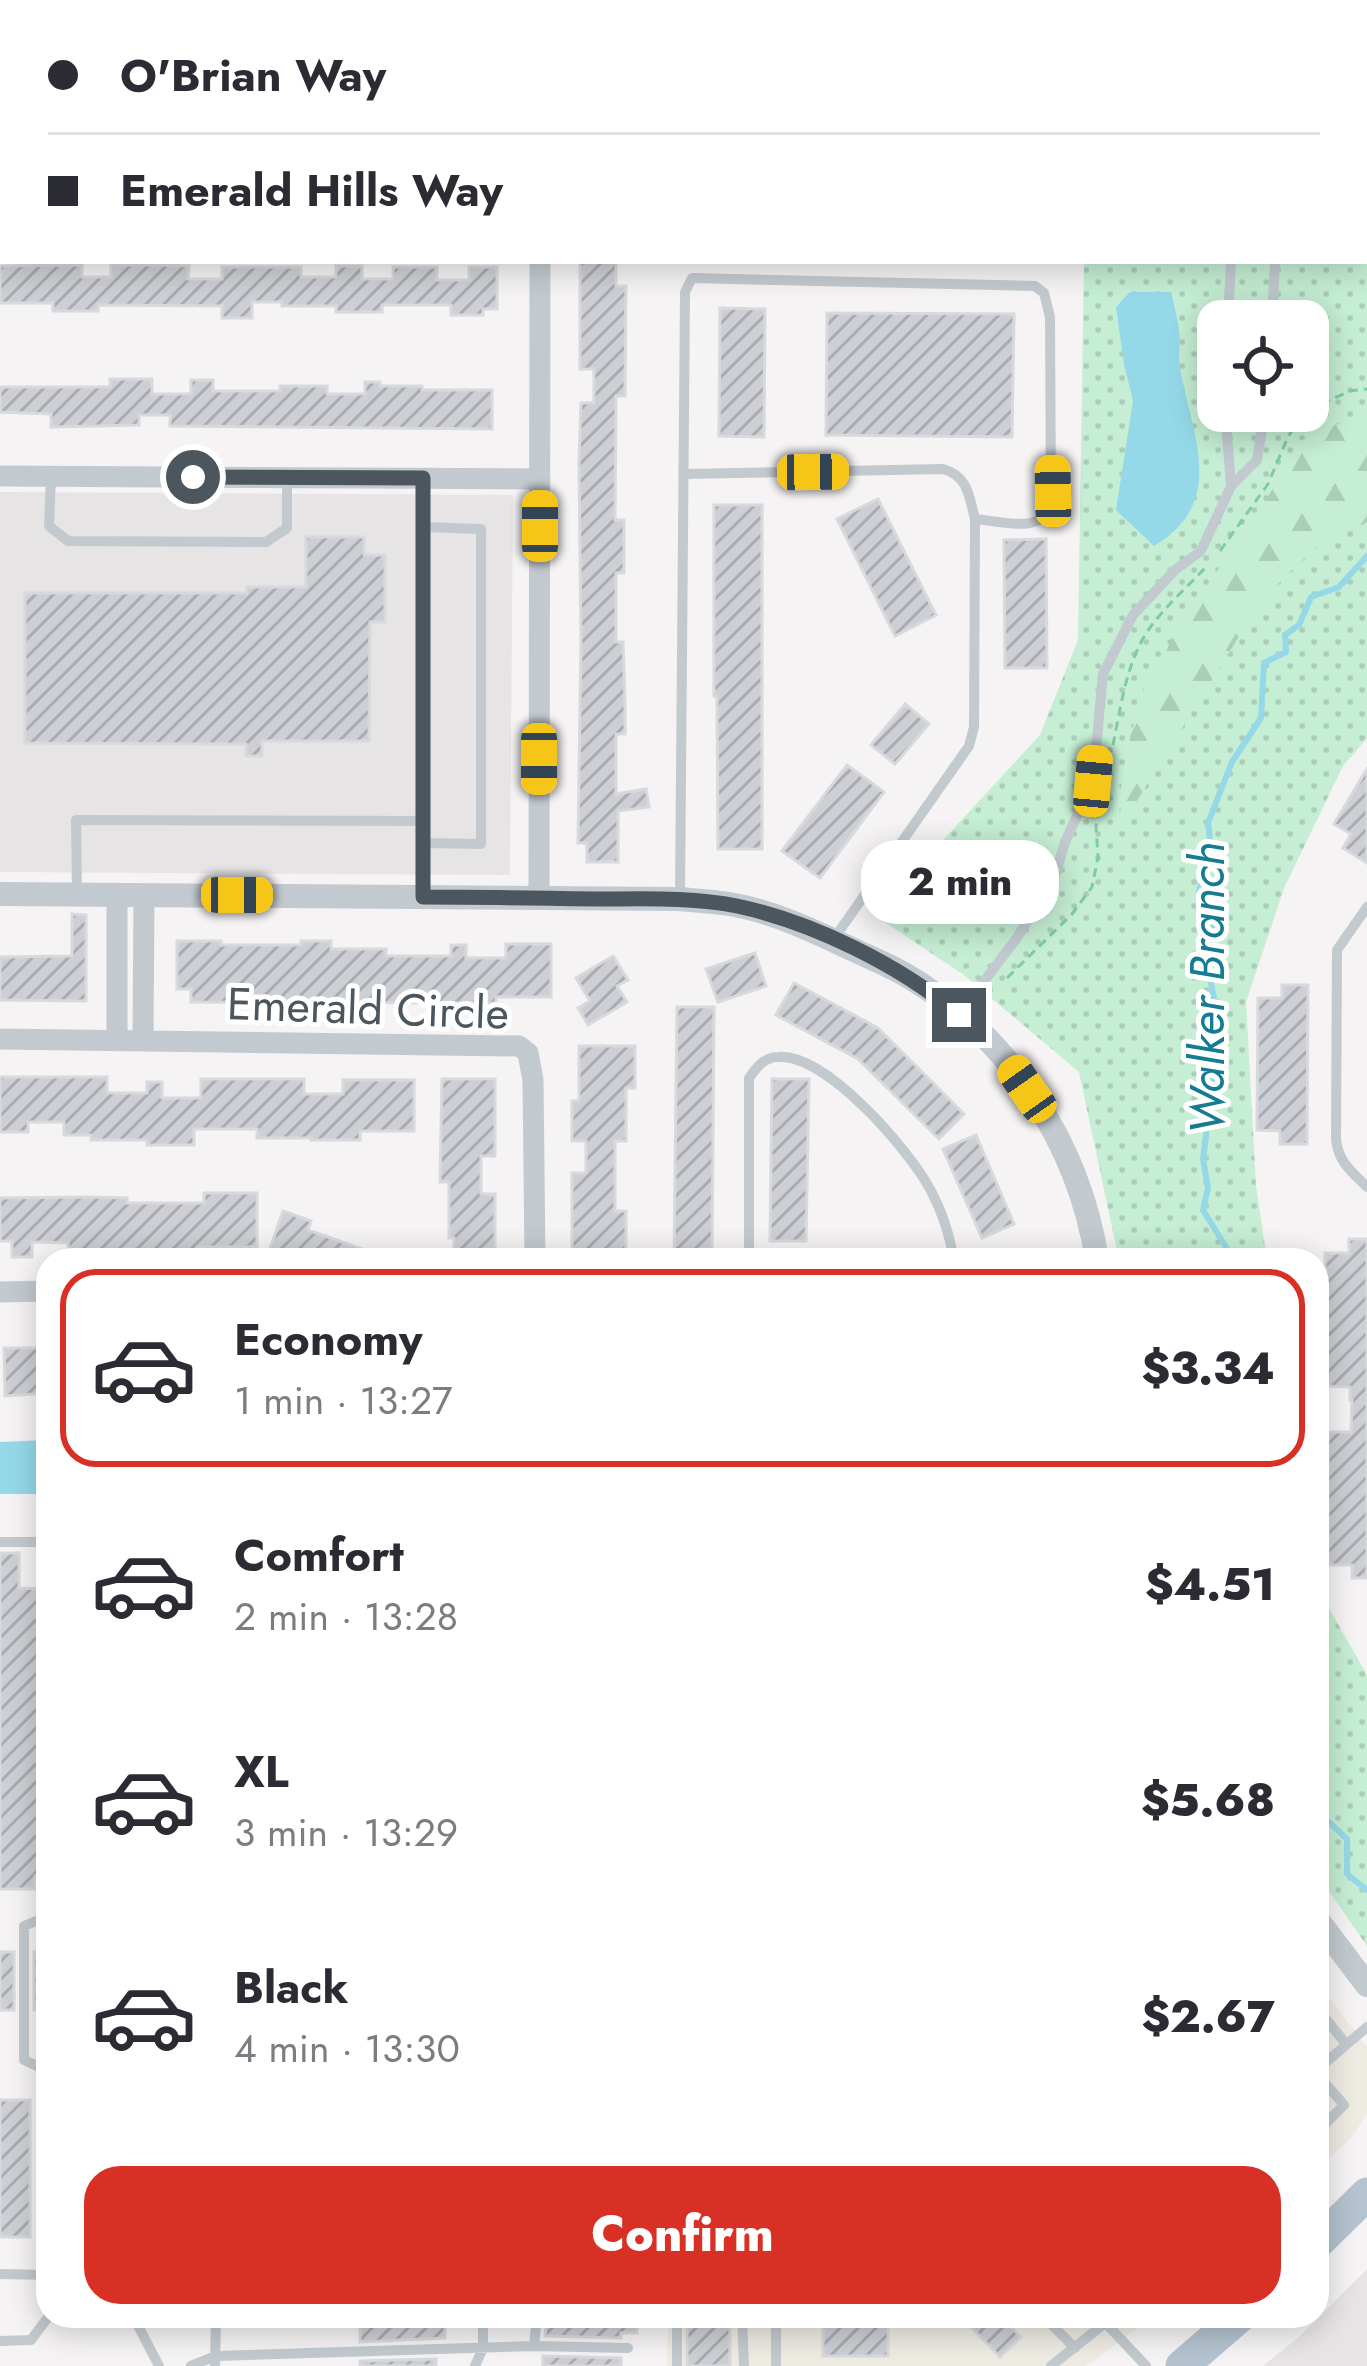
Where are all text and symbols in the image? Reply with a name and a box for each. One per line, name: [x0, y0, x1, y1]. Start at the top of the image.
text: O'Brian Way: [120, 43, 386, 108]
text: Emerald Hills Way: [120, 158, 503, 223]
map controls: [1197, 300, 1329, 432]
button: locate: [1197, 300, 1329, 432]
route start: [166, 450, 220, 504]
car: [777, 453, 849, 491]
car: [1034, 455, 1072, 527]
car: [522, 490, 558, 562]
car: [521, 723, 557, 795]
car: [1072, 744, 1114, 818]
callout: 2 min: [860, 841, 1058, 925]
water label: Walker Branch: [1173, 842, 1242, 1134]
text: 2 min: [908, 853, 1012, 910]
car: [201, 877, 273, 913]
street label: Emerald Circle: [226, 971, 510, 1046]
route end: [932, 988, 986, 1042]
car: [992, 1049, 1062, 1129]
text: Economy: [234, 1307, 422, 1372]
icon: car: [90, 1314, 198, 1422]
text: $3.34: [1142, 1336, 1275, 1401]
text: 1 min · 13:27: [234, 1372, 453, 1429]
text: Comfort: [234, 1523, 404, 1588]
icon: car: [90, 1530, 198, 1638]
text: $4.51: [1145, 1552, 1275, 1617]
text: 2 min · 13:28: [234, 1588, 458, 1645]
text: XL: [234, 1739, 289, 1804]
icon: car: [90, 1746, 198, 1854]
text: $5.68: [1141, 1768, 1275, 1833]
text: 3 min · 13:29: [234, 1804, 458, 1861]
text: Black: [234, 1955, 348, 2020]
icon: car: [90, 1962, 198, 2070]
text: $2.67: [1141, 1984, 1275, 2049]
text: 4 min · 13:30: [234, 2020, 460, 2077]
button: Confirm: [84, 2166, 1281, 2304]

